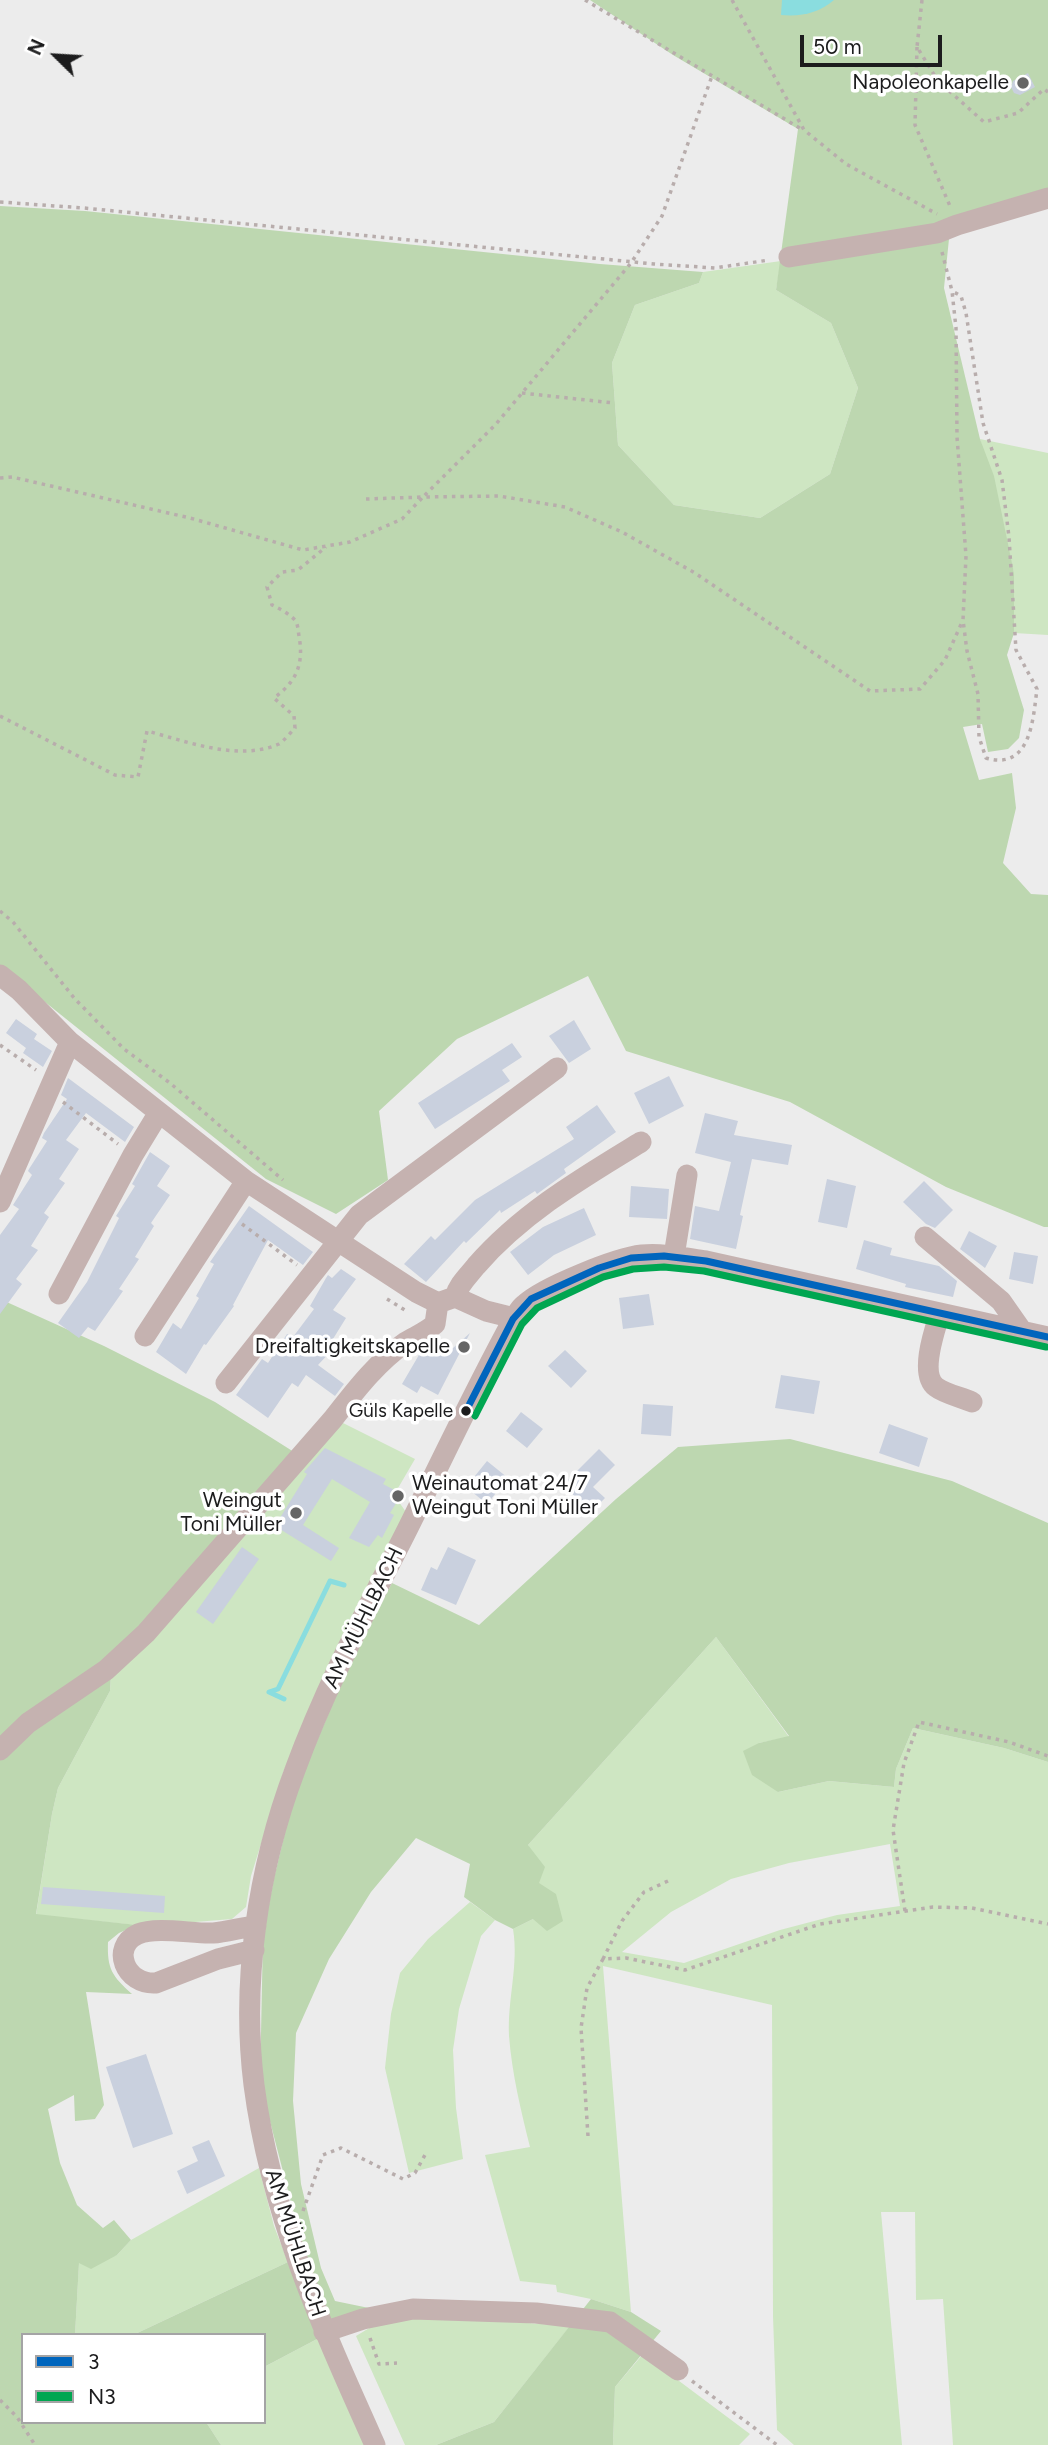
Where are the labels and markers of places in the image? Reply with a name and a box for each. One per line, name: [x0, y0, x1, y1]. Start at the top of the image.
place label: Napoleonkapelle: [852, 70, 1009, 96]
marker: Napoleonkapelle: [1015, 75, 1031, 91]
place label: Dreifaltigkeitskapelle: [255, 1334, 450, 1360]
marker: Dreifaltigkeitskapelle: [456, 1339, 472, 1355]
place label: Güls Kapelle: [349, 1400, 453, 1422]
marker: Güls Kapelle: [459, 1404, 473, 1418]
place label: Weinautomat 24/7 Weingut Toni Müller: [412, 1471, 598, 1521]
place label: Weingut Toni Müller: [180, 1488, 282, 1538]
marker: Weinautomat 24/7 Weingut Toni Müller: [390, 1488, 406, 1504]
marker: Weingut Toni Müller: [288, 1505, 304, 1521]

